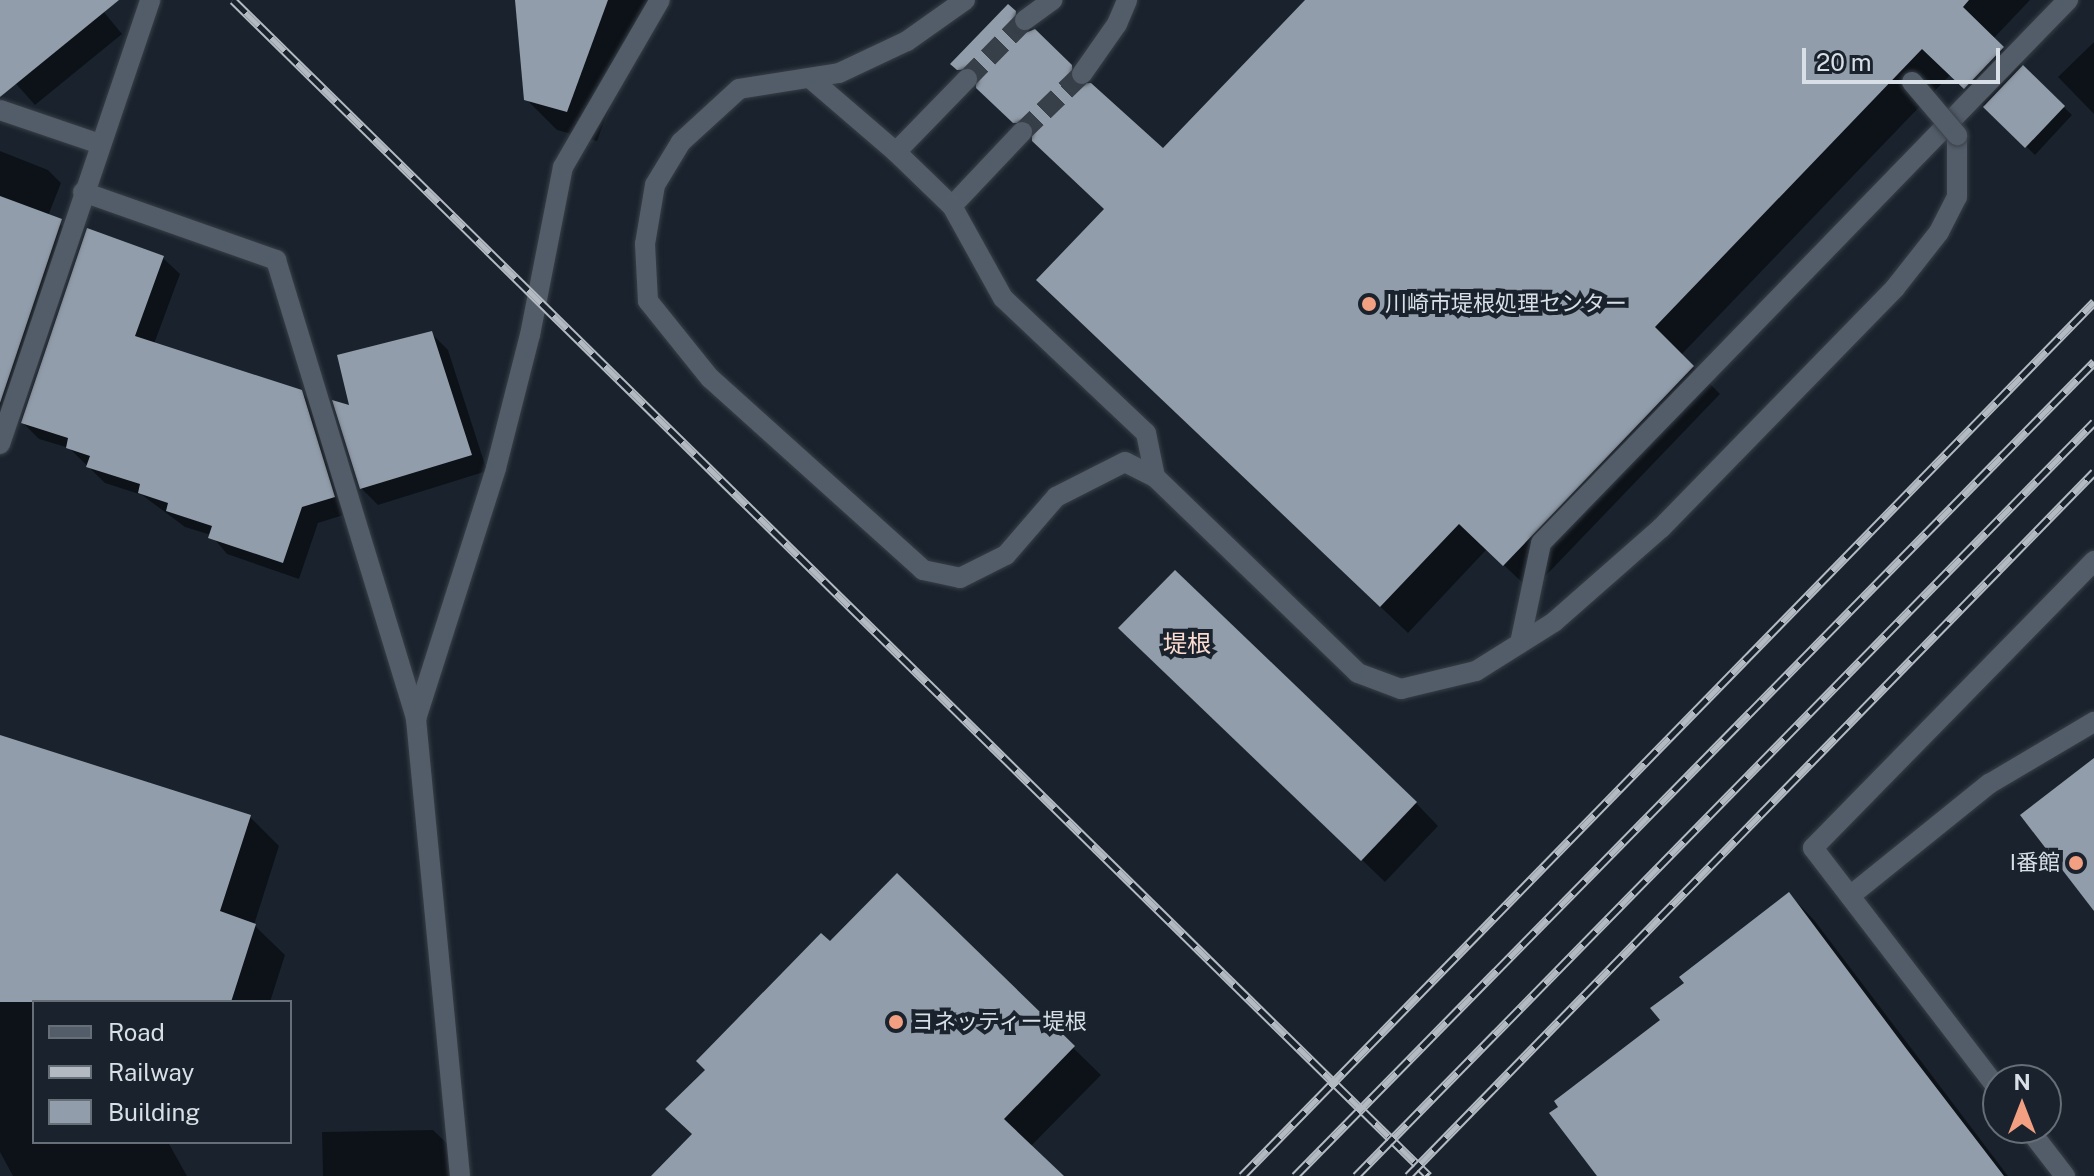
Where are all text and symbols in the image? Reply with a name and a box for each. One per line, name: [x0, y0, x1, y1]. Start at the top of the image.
scale bar: [1806, 32, 2004, 82]
text: 20 m: [1816, 48, 1872, 76]
place label: 川崎市堤根処理センター: [1385, 291, 1627, 317]
marker: 川崎市堤根処理センター: [1360, 295, 1378, 313]
district label: 堤根: [1163, 630, 1211, 658]
place label: I番館: [2010, 850, 2060, 876]
marker: I番館: [2067, 854, 2085, 872]
legend: [32, 1000, 292, 1144]
place label: ヨネッティー堤根: [912, 1009, 1088, 1035]
marker: ヨネッティー堤根: [887, 1013, 905, 1031]
text: Road: [108, 1018, 165, 1046]
text: Railway: [108, 1058, 194, 1086]
north arrow: [1982, 1064, 2062, 1144]
text: N: [2013, 1069, 2031, 1095]
text: Building: [108, 1098, 200, 1126]

